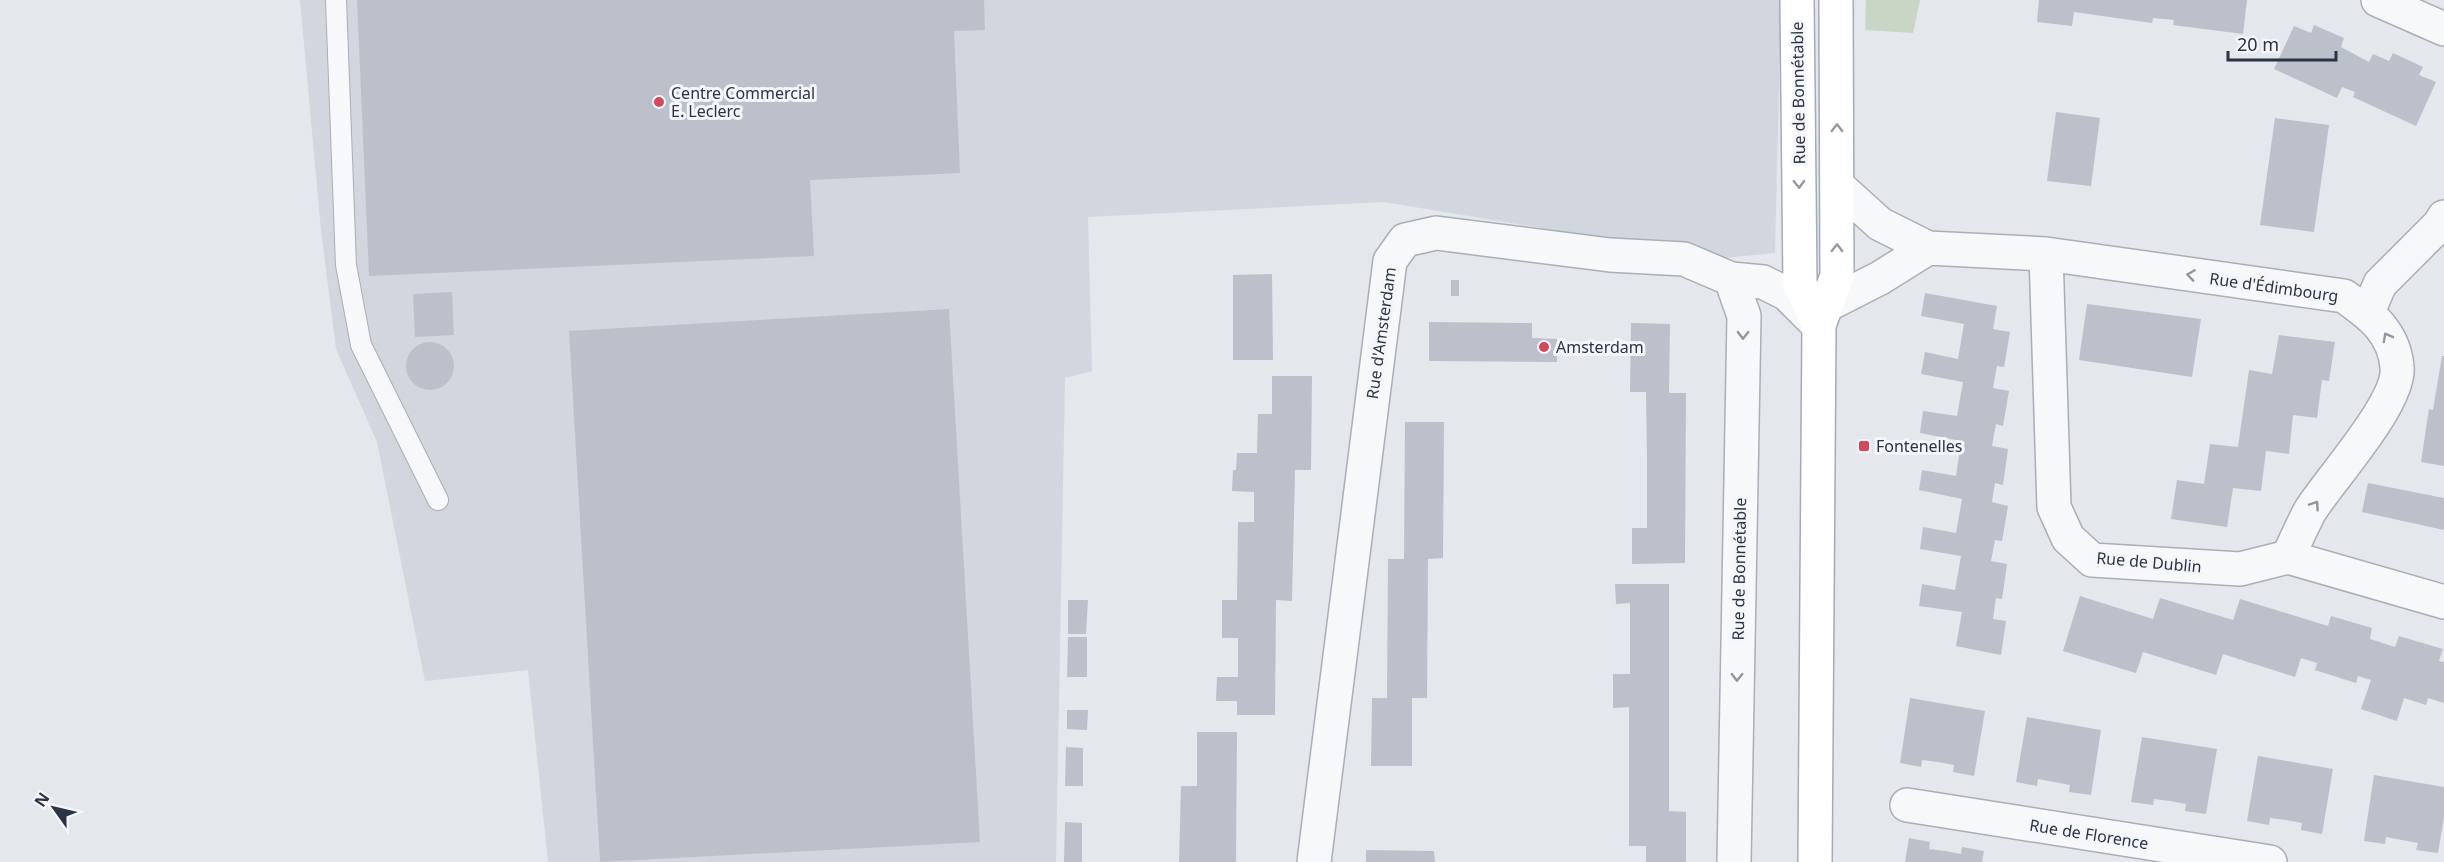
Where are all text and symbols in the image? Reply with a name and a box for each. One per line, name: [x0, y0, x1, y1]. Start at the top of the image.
street label: Rue de Bonnétable: [1786, 21, 1810, 165]
scale bar: [2228, 24, 2336, 62]
text: 20 m: [2237, 32, 2279, 56]
place label: Centre Commercial E. Leclerc: [671, 82, 815, 122]
marker: Centre Commercial E. Leclerc: [652, 95, 666, 109]
one-way arrow: [1831, 123, 1843, 132]
one-way arrow: [1793, 180, 1805, 189]
one-way arrow: [1830, 243, 1843, 252]
street label: Rue d'Amsterdam: [1361, 266, 1401, 400]
street label: Rue d'Édimbourg: [2208, 267, 2340, 307]
one-way arrow: [2186, 269, 2195, 281]
one-way arrow: [1737, 331, 1749, 340]
one-way arrow: [2383, 332, 2395, 343]
place label: Amsterdam: [1556, 336, 1644, 358]
marker: Amsterdam: [1537, 340, 1551, 354]
place label: Fontenelles: [1876, 435, 1963, 457]
marker: Fontenelles: [1857, 439, 1871, 453]
street label: Rue de Bonnétable: [1727, 497, 1751, 641]
one-way arrow: [2308, 501, 2319, 512]
street label: Rue de Dublin: [2095, 546, 2203, 578]
one-way arrow: [1731, 673, 1743, 682]
north arrow: [24, 778, 84, 838]
text: N: [29, 788, 54, 811]
street label: Rue de Florence: [2028, 814, 2150, 854]

